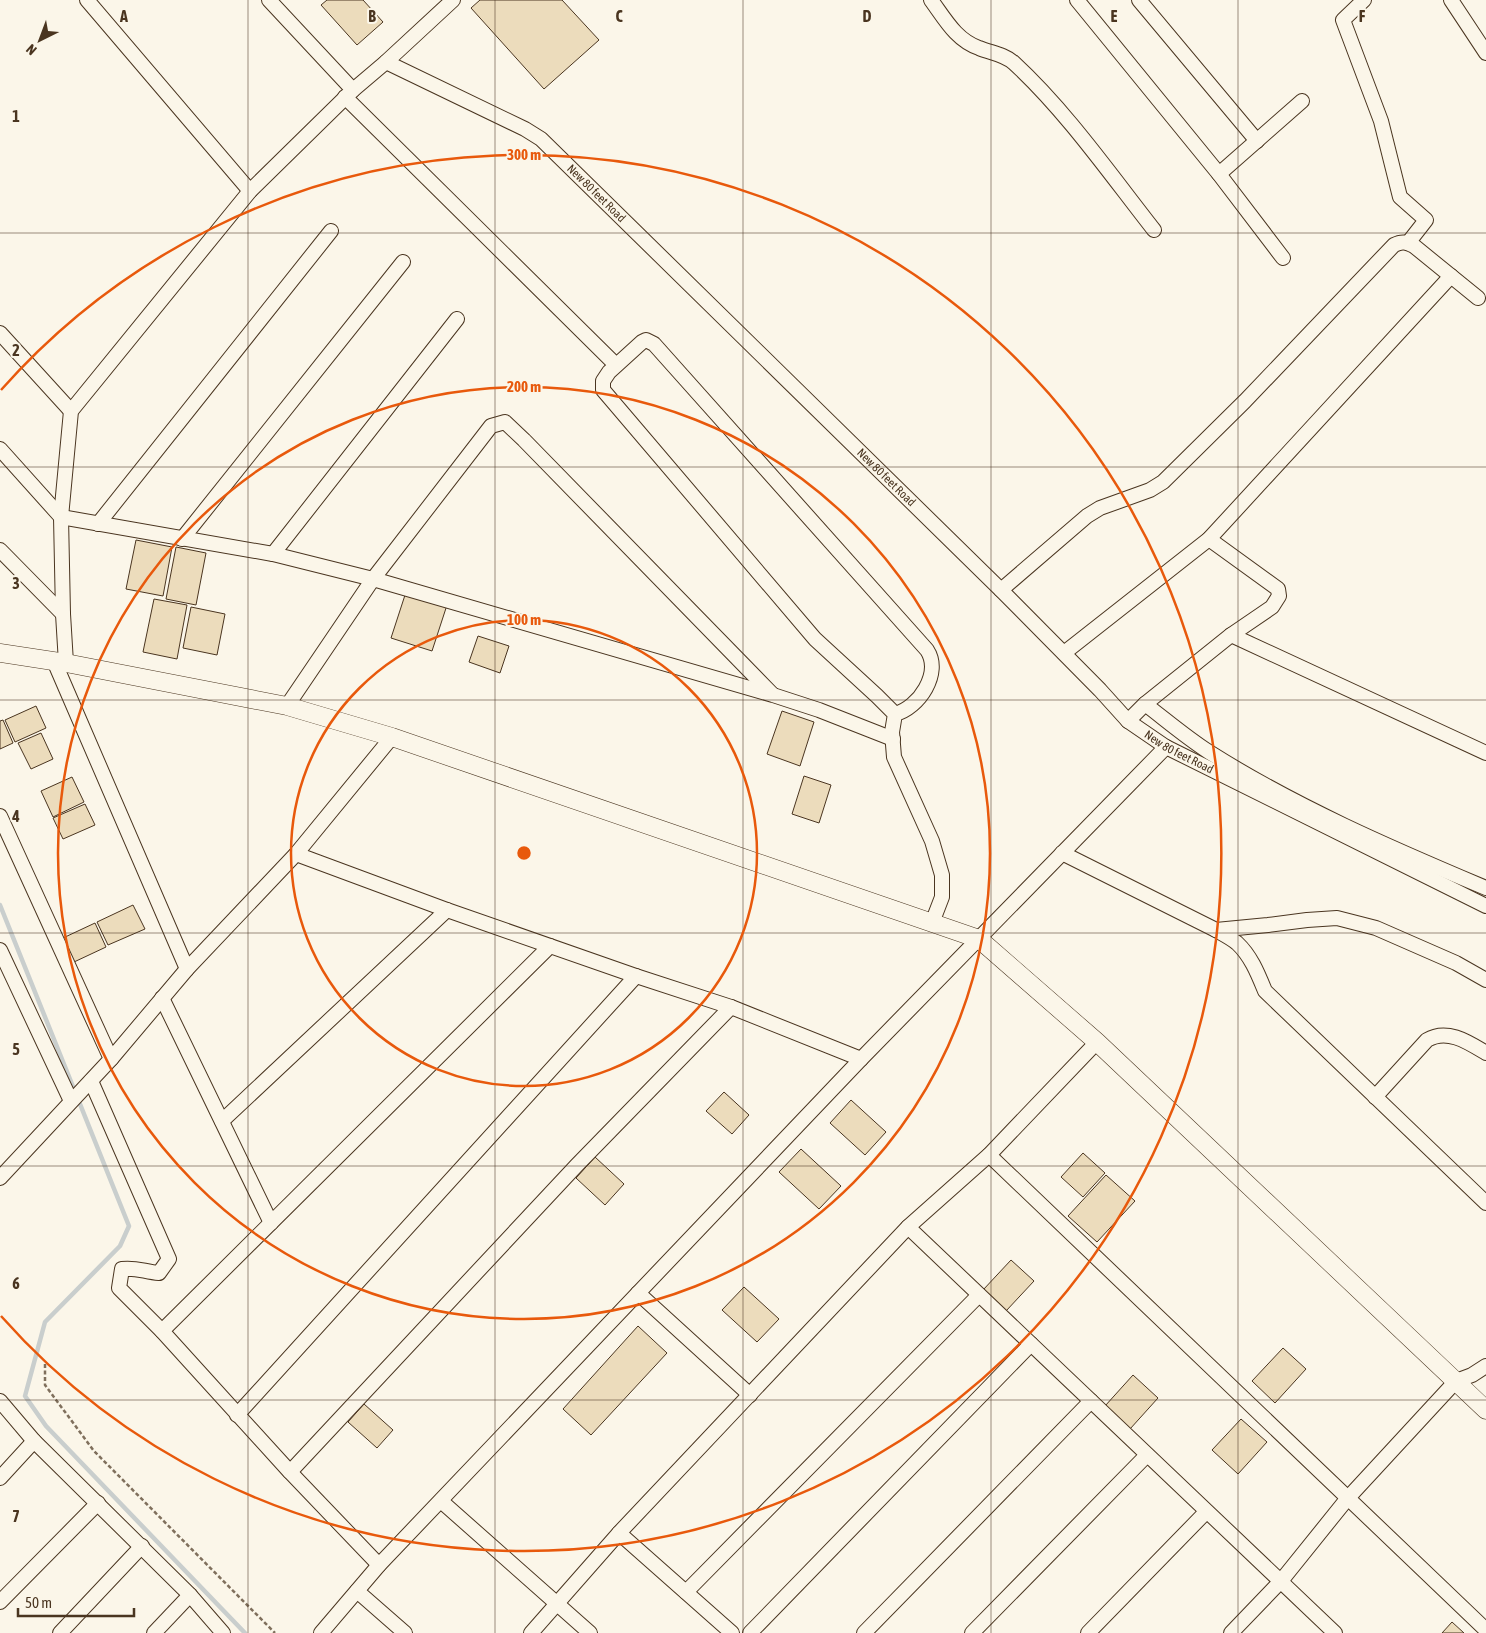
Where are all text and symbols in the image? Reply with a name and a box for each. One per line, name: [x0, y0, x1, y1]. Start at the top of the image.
text: A: [119, 7, 128, 25]
text: B: [368, 7, 376, 25]
text: C: [615, 7, 623, 25]
text: D: [863, 7, 872, 25]
text: E: [1111, 7, 1118, 25]
text: F: [1359, 7, 1366, 25]
north arrow: [15, 15, 65, 65]
text: N: [23, 41, 40, 58]
text: 1: [12, 107, 20, 125]
text: 300 m: [507, 146, 541, 163]
street label: New 80 feet Road: [564, 162, 629, 225]
text: 2: [12, 341, 20, 359]
text: 200 m: [507, 378, 541, 395]
street label: New 80 feet Road: [854, 446, 918, 509]
text: 3: [12, 574, 20, 592]
text: 100 m: [507, 611, 541, 628]
street label: New 80 feet Road: [1142, 727, 1216, 776]
text: 4: [11, 807, 20, 825]
centre of rings: [515, 844, 533, 862]
text: 5: [12, 1040, 20, 1058]
text: 6: [12, 1274, 20, 1292]
text: 7: [12, 1507, 20, 1525]
scale bar: [18, 1586, 134, 1618]
text: 50 m: [25, 1594, 52, 1611]

